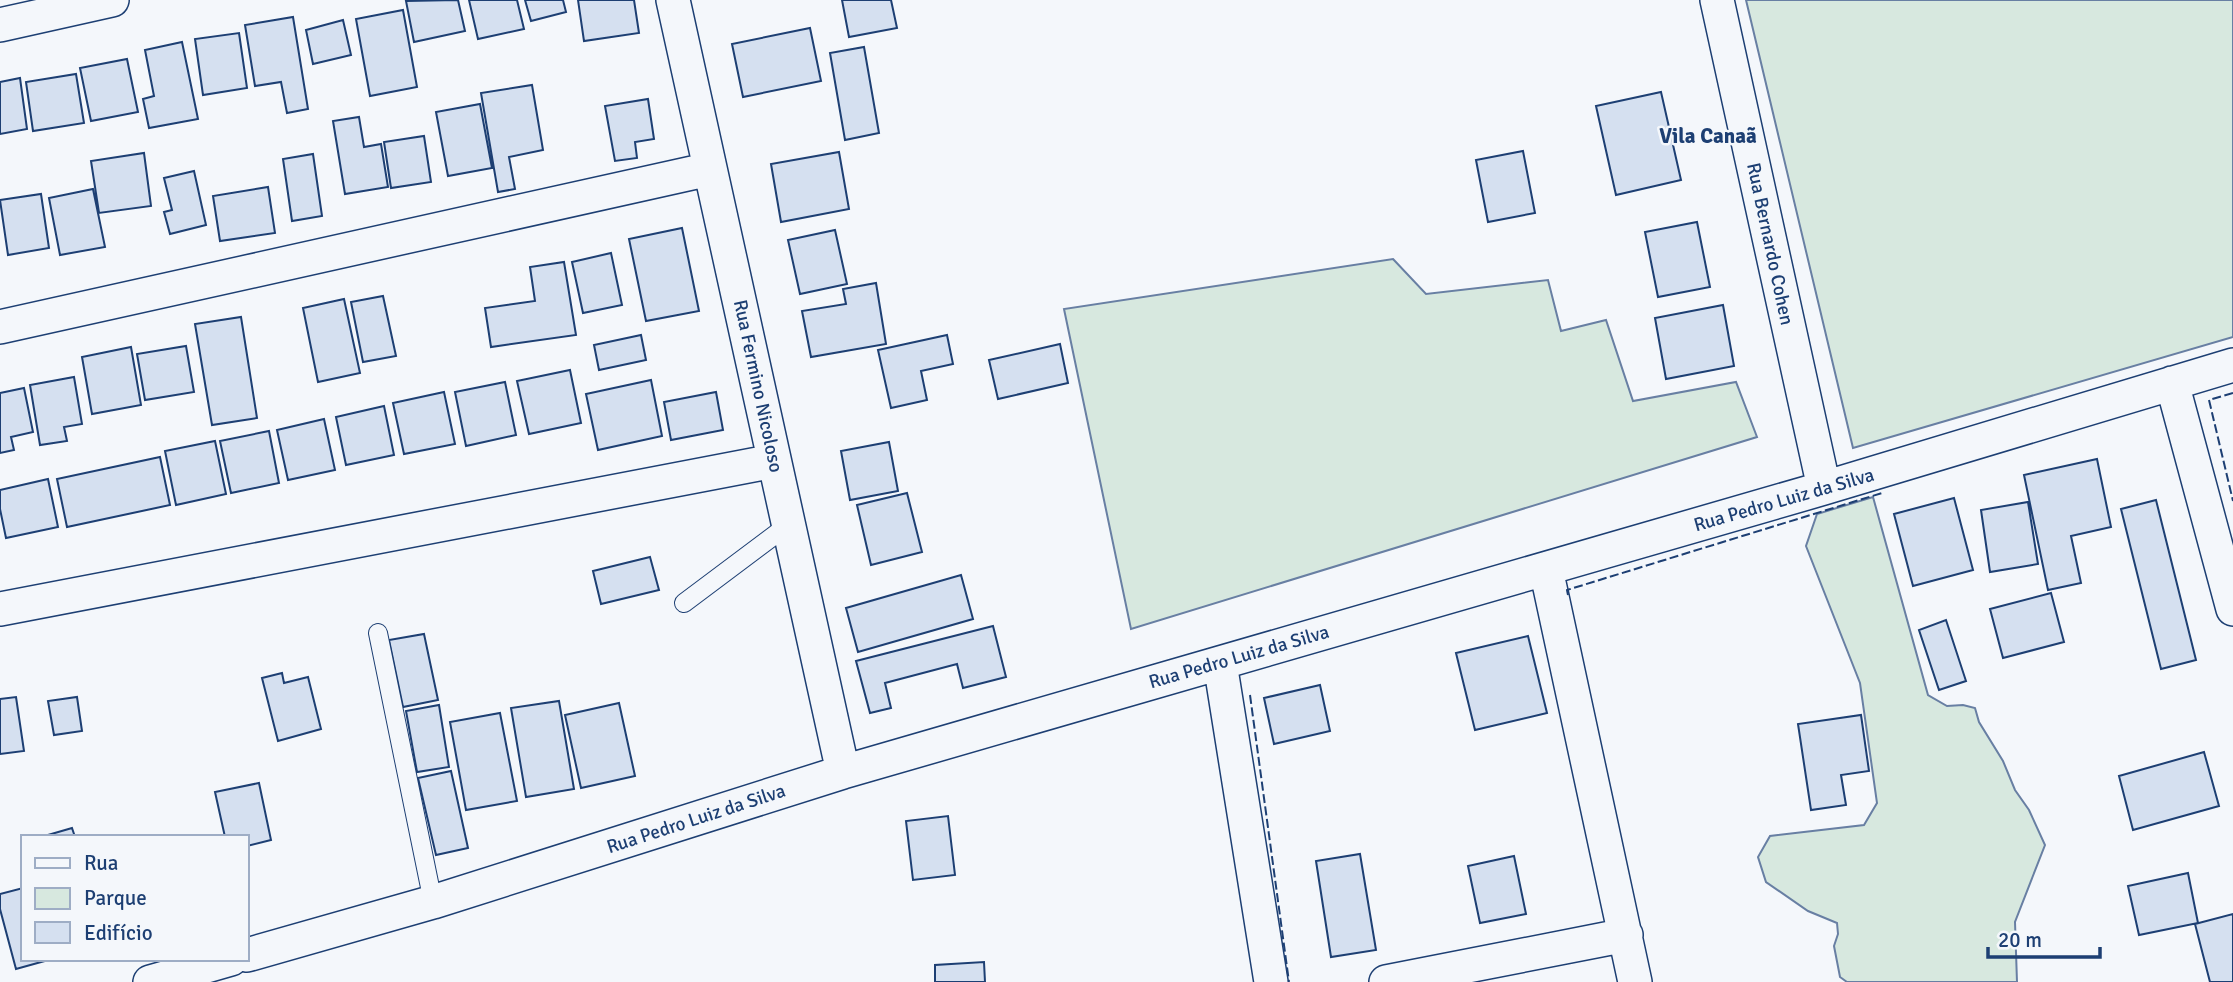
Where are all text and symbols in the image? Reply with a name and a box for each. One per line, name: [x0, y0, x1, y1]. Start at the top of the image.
district label: Vila Canaã: [1659, 123, 1757, 149]
street label: Rua Bernardo Cohen: [1741, 161, 1799, 327]
street label: Rua Fermino Nicoloso: [728, 297, 788, 475]
street label: Rua Pedro Luiz da Silva: [1691, 463, 1877, 537]
street label: Rua Pedro Luiz da Silva: [1146, 620, 1332, 694]
street label: Rua Pedro Luiz da Silva: [604, 779, 788, 859]
legend: [21, 835, 248, 961]
text: Rua: [84, 850, 118, 876]
text: Parque: [84, 885, 147, 911]
scale bar: [1988, 916, 2100, 960]
text: Edifício: [84, 920, 153, 946]
text: 20 m: [1998, 927, 2042, 953]

